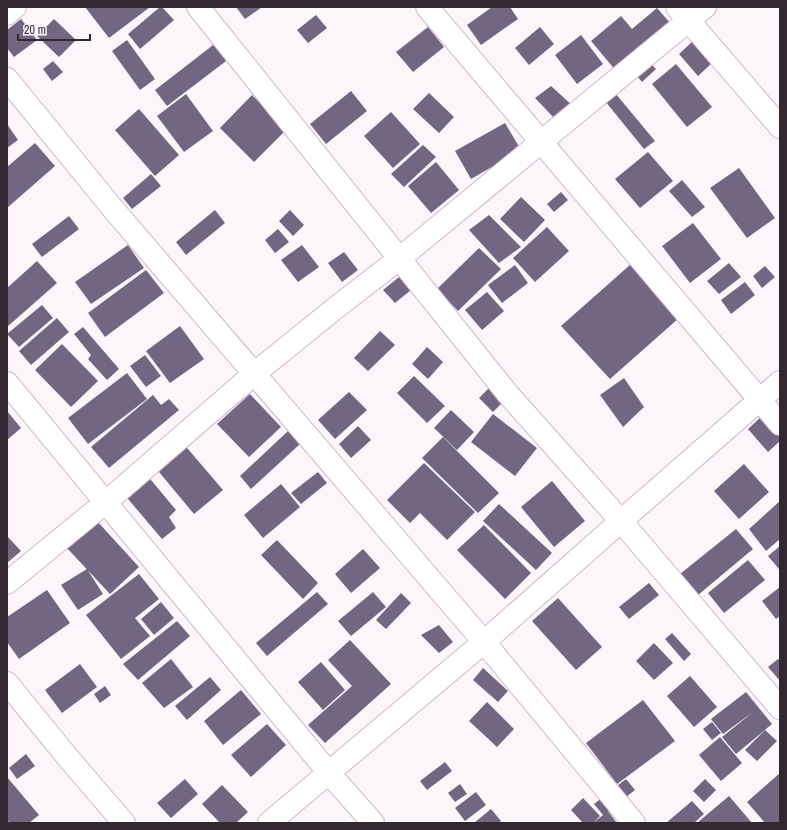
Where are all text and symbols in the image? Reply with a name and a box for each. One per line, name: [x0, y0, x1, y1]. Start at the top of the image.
scale bar: [18, 16, 90, 42]
text: 20 m: [24, 22, 46, 38]

